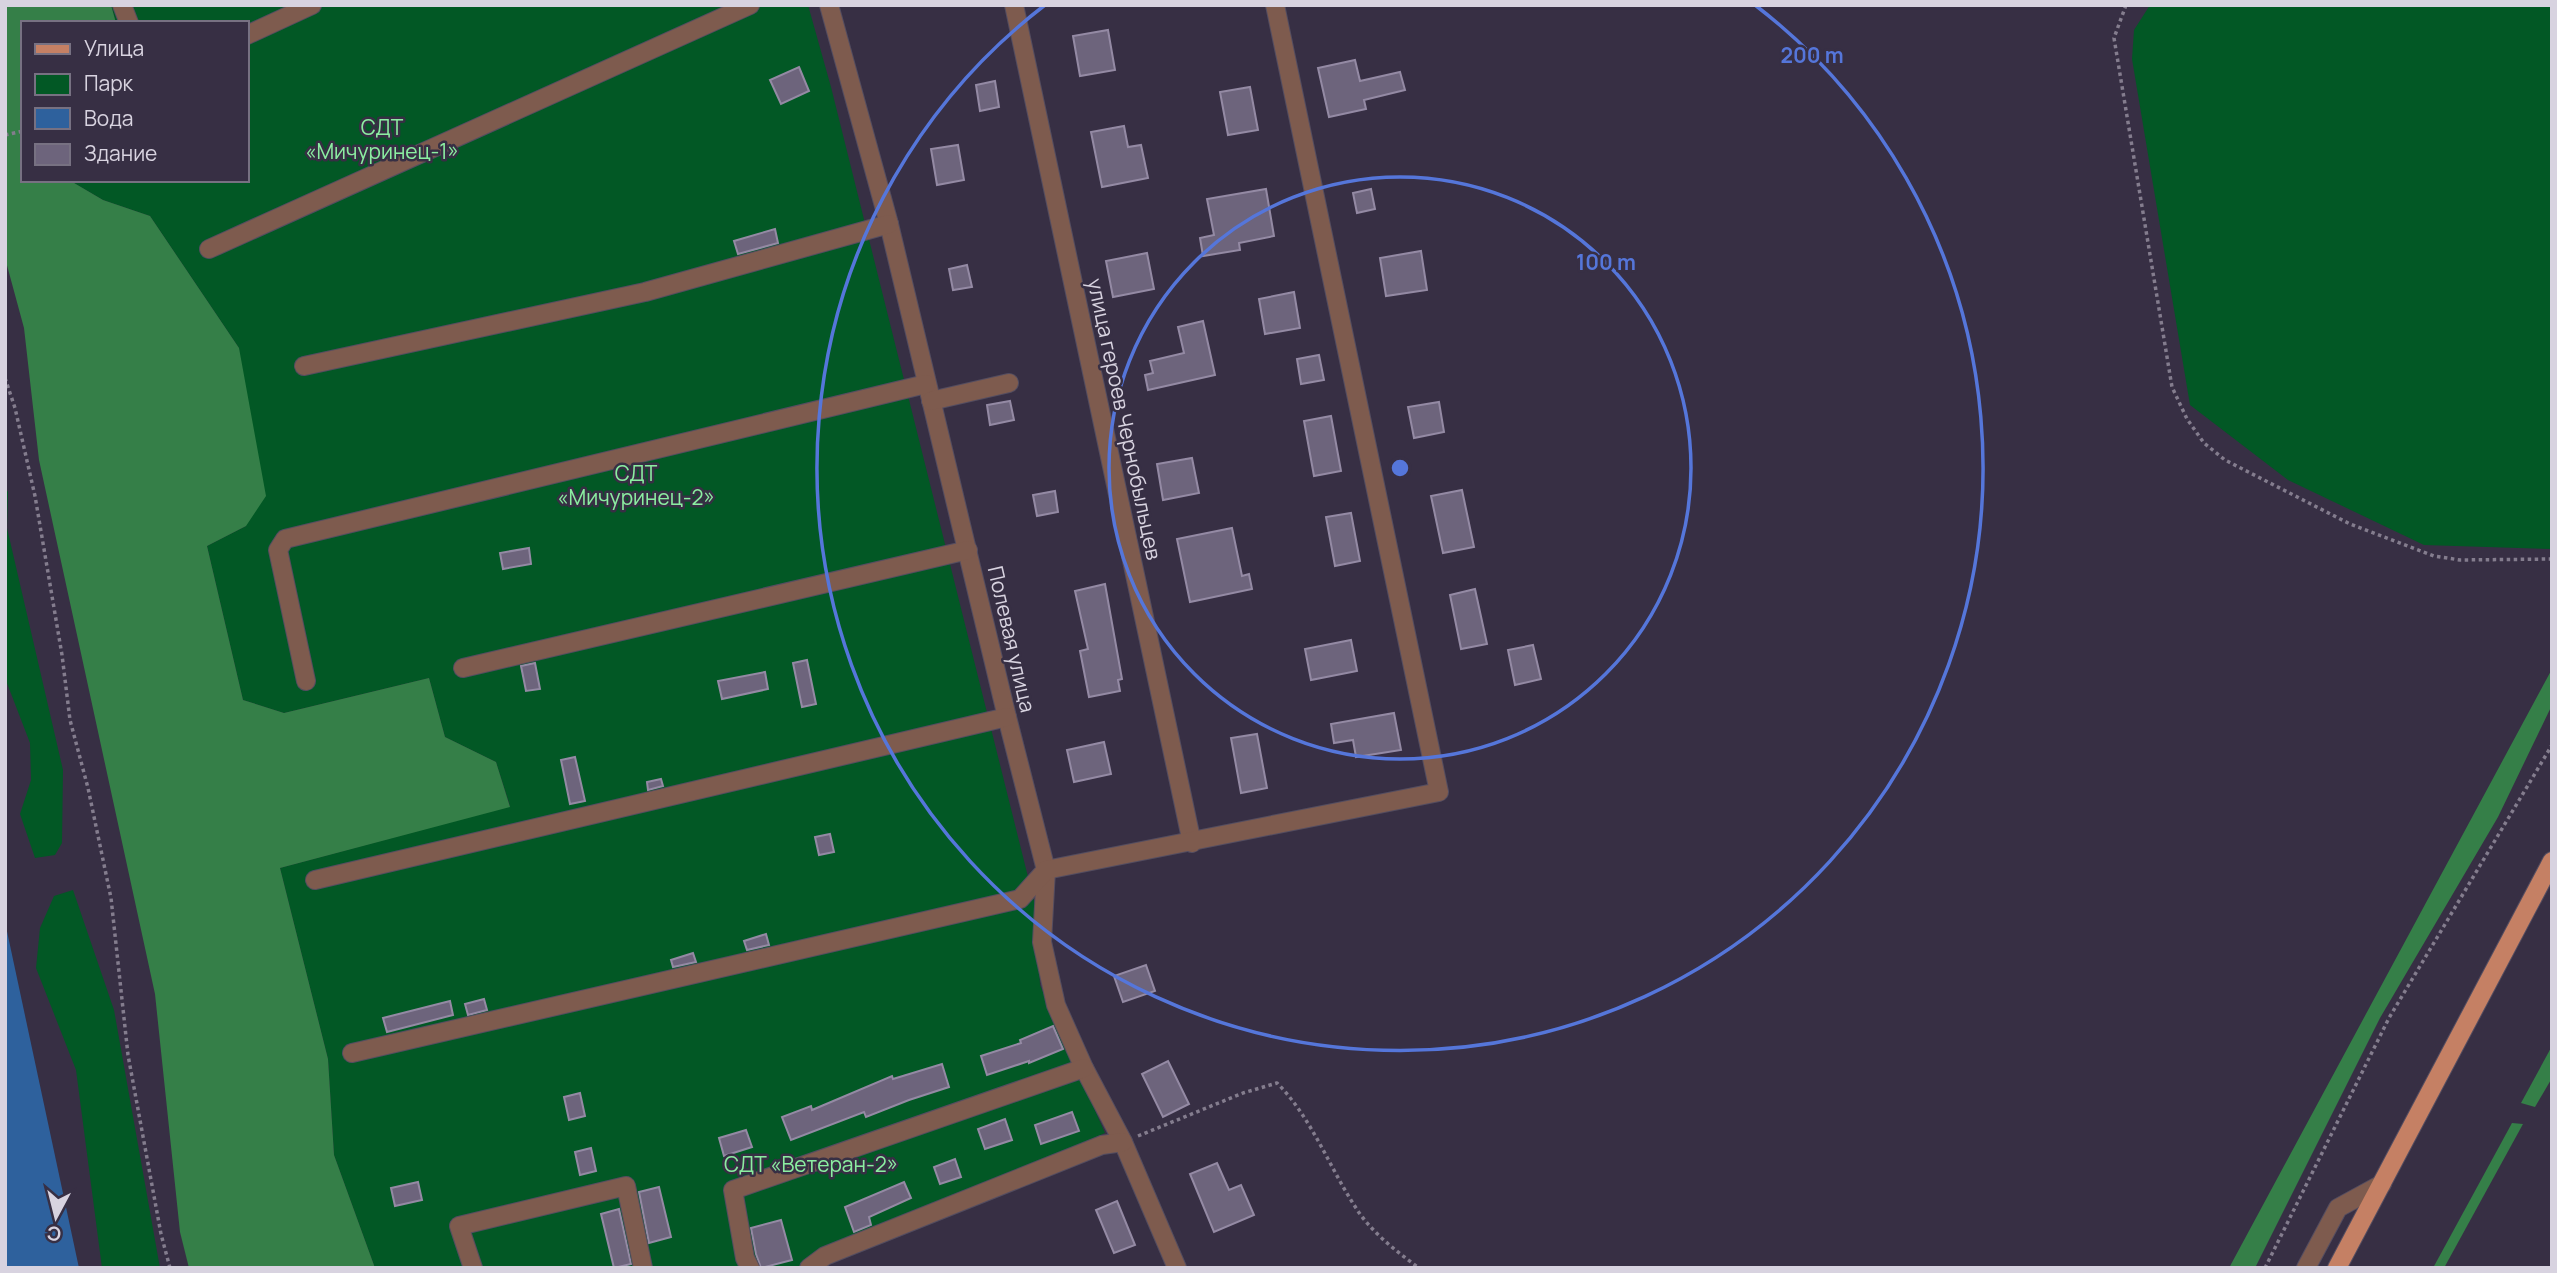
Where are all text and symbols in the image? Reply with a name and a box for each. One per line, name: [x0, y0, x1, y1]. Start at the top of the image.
legend: [21, 21, 248, 182]
text: Улица: [84, 34, 144, 62]
text: 200 m: [1780, 41, 1844, 69]
text: Парк: [84, 69, 134, 97]
text: Вода: [84, 104, 134, 132]
park label: СДТ «Мичуринец-1»: [305, 113, 459, 165]
text: Здание: [84, 139, 157, 167]
text: 100 m: [1576, 248, 1636, 276]
street label: улица героев Чернобыльцев: [1081, 276, 1169, 562]
centre of rings: [1388, 456, 1412, 480]
park label: СДТ «Мичуринец-2»: [557, 459, 715, 511]
street label: Полевая улица: [982, 563, 1042, 715]
park label: СДТ «Ветеран-2»: [724, 1150, 898, 1178]
north arrow: [21, 1182, 91, 1252]
text: С: [45, 1220, 62, 1248]

